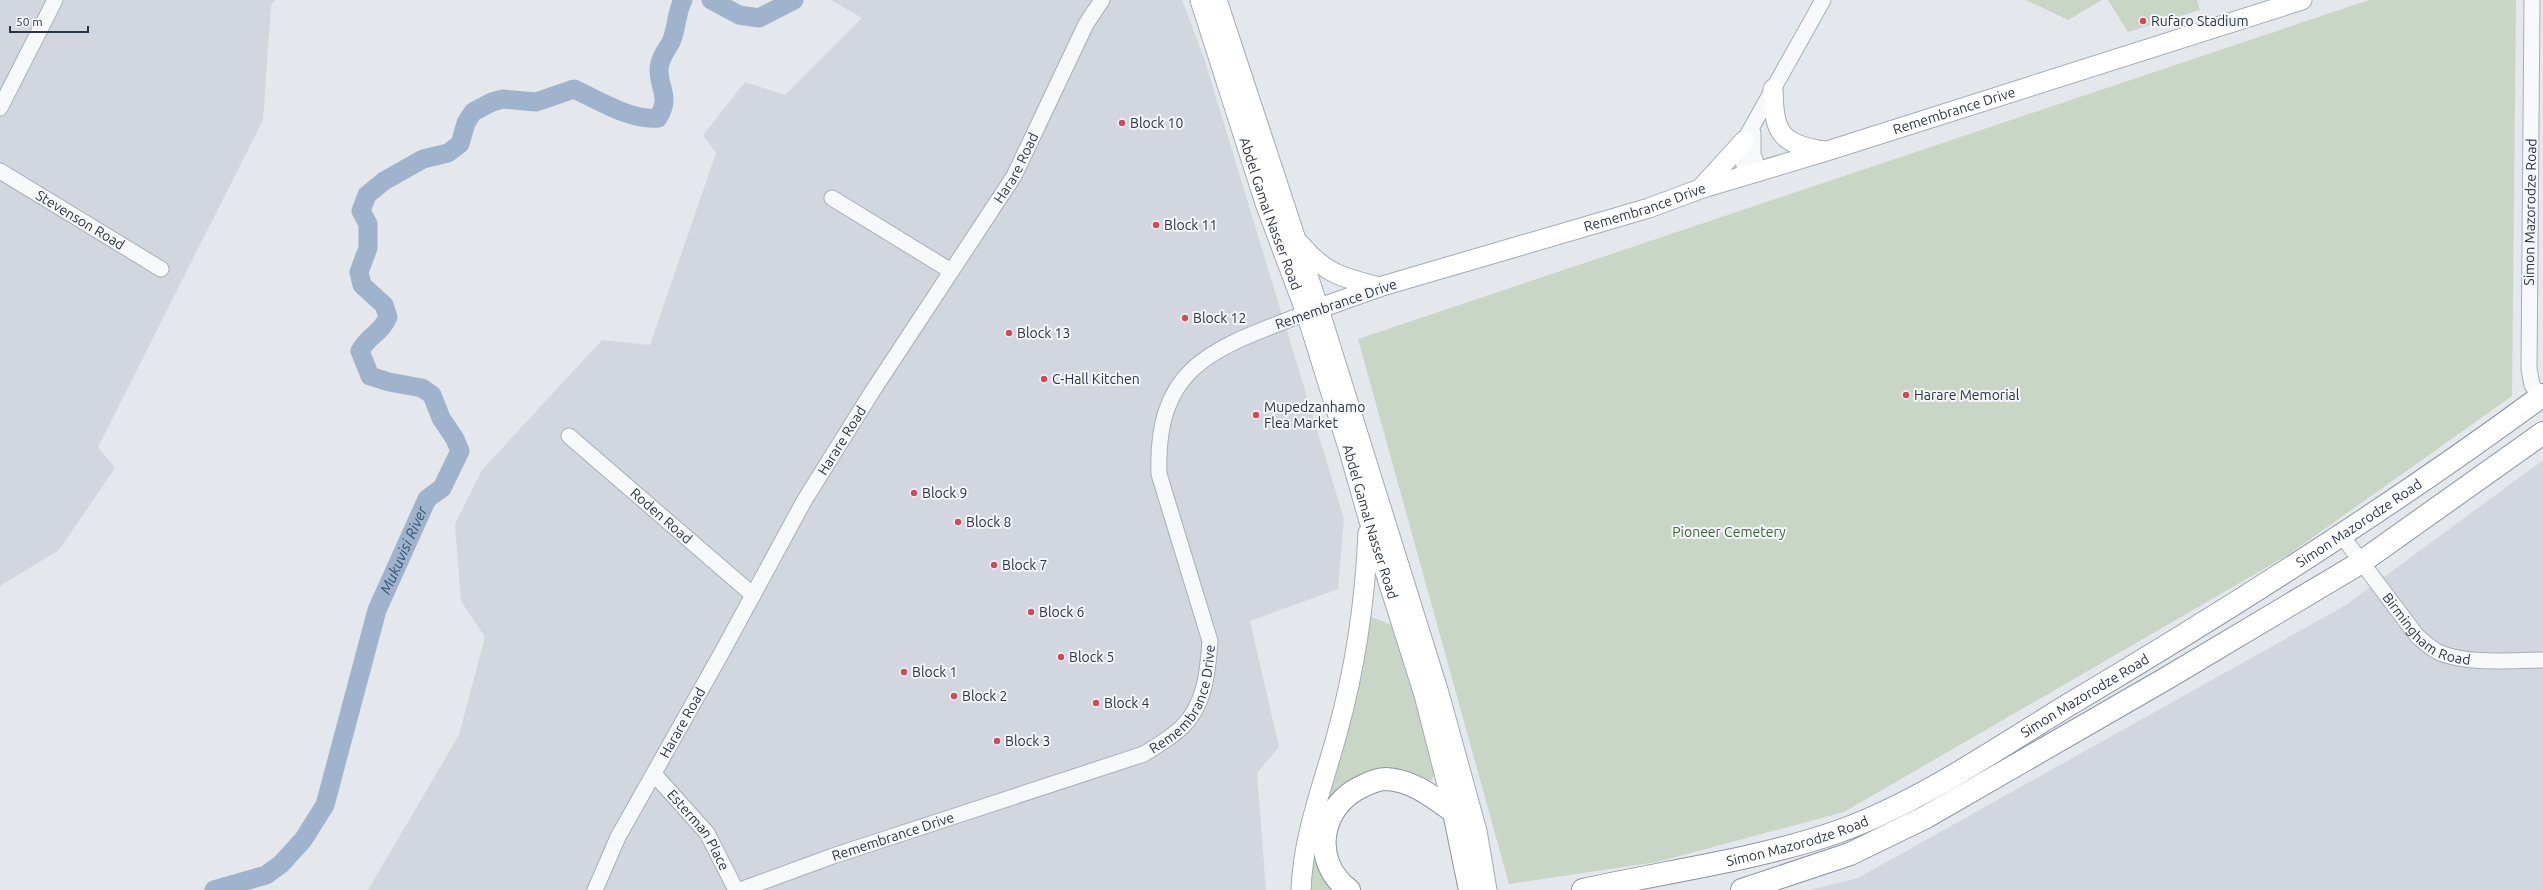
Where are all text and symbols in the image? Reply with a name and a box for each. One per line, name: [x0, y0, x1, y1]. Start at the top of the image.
scale bar: [10, 8, 88, 34]
place label: Rufaro Stadium: [2151, 13, 2249, 29]
text: 50 m: [16, 15, 43, 28]
marker: Rufaro Stadium: [2138, 16, 2148, 26]
street label: Remembrance Drive: [1891, 84, 2017, 138]
place label: Block 10: [1130, 115, 1183, 131]
marker: Block 10: [1117, 118, 1127, 128]
street label: Harare Road: [990, 130, 1041, 206]
street label: Abdel Gamal Nasser Road: [1237, 135, 1305, 292]
street label: Simon Mazorodze Road: [2521, 138, 2539, 286]
street label: Remembrance Drive: [1582, 180, 1708, 235]
street label: Stevenson Road: [33, 187, 128, 253]
place label: Block 11: [1164, 217, 1217, 233]
marker: Block 11: [1151, 220, 1161, 230]
street label: Remembrance Drive: [1273, 276, 1399, 332]
place label: Block 12: [1193, 310, 1246, 326]
marker: Block 12: [1180, 313, 1190, 323]
place label: Block 13: [1017, 325, 1070, 341]
marker: Block 13: [1004, 328, 1014, 338]
place label: C-Hall Kitchen: [1052, 371, 1140, 387]
marker: C-Hall Kitchen: [1039, 374, 1049, 384]
place label: Harare Memorial: [1914, 387, 2020, 403]
marker: Harare Memorial: [1901, 390, 1911, 400]
place label: Mupedzanhamo Flea Market: [1264, 399, 1365, 431]
street label: Harare Road: [814, 403, 869, 478]
marker: Mupedzanhamo Flea Market: [1251, 410, 1261, 420]
street label: Abdel Gamal Nasser Road: [1339, 442, 1401, 601]
street label: Simon Mazorodze Road: [2293, 476, 2425, 571]
street label: Roden Road: [627, 485, 695, 547]
place label: Block 9: [922, 485, 967, 501]
marker: Block 9: [909, 488, 919, 498]
water label: Mukuvisi River: [376, 502, 431, 596]
place label: Block 8: [966, 514, 1012, 530]
marker: Block 8: [953, 517, 963, 527]
park label: Pioneer Cemetery: [1672, 524, 1786, 540]
place label: Block 7: [1002, 557, 1047, 573]
marker: Block 7: [989, 560, 999, 570]
street label: Birmingham Road: [2379, 590, 2471, 668]
place label: Block 6: [1039, 604, 1085, 620]
marker: Block 6: [1026, 607, 1036, 617]
street label: Remembrance Drive: [1146, 644, 1218, 757]
place label: Block 5: [1069, 649, 1114, 665]
street label: Simon Mazorodze Road: [2018, 651, 2152, 741]
marker: Block 5: [1056, 652, 1066, 662]
place label: Block 1: [912, 664, 957, 680]
marker: Block 1: [899, 667, 909, 677]
street label: Harare Road: [656, 685, 708, 761]
place label: Block 2: [962, 688, 1007, 704]
marker: Block 2: [949, 691, 959, 701]
place label: Block 4: [1104, 695, 1150, 711]
marker: Block 4: [1091, 698, 1101, 708]
place label: Block 3: [1005, 733, 1050, 749]
marker: Block 3: [992, 736, 1002, 746]
street label: Esterman Place: [664, 786, 733, 873]
street label: Remembrance Drive: [830, 809, 956, 864]
street label: Simon Mazorodze Road: [1725, 813, 1871, 869]

